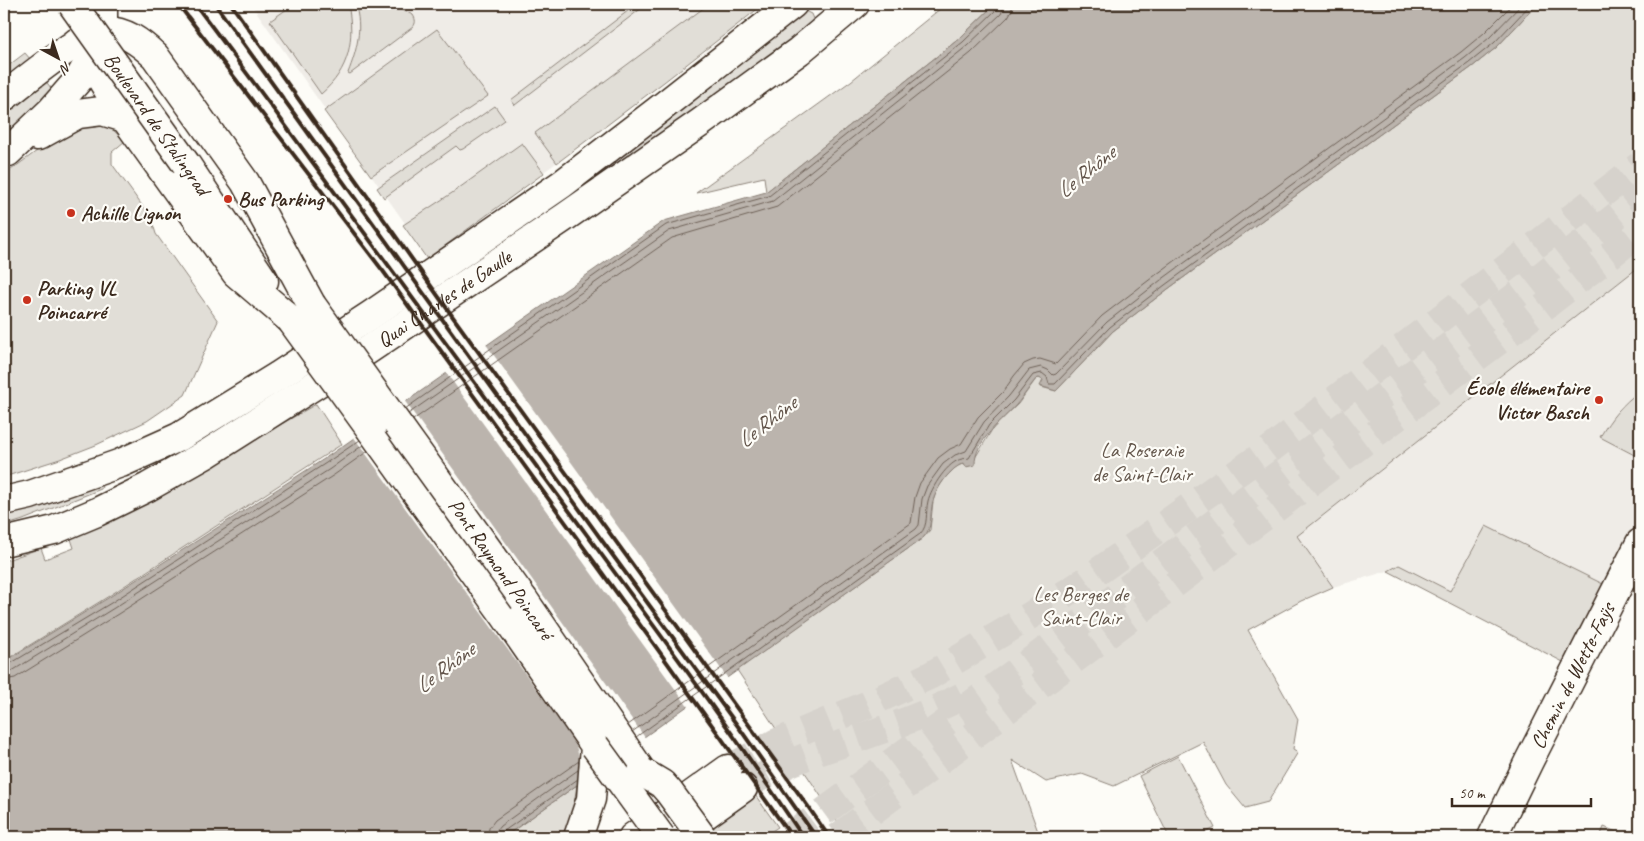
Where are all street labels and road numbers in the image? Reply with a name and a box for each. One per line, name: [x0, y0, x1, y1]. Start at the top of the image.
street label: Boulevard de Stalingrad: [98, 48, 218, 203]
street label: Quai Charles de Gaulle: [372, 243, 517, 353]
street label: Pont Raymond Poincaré: [443, 493, 561, 647]
street label: Chemin de Wette-Faÿs: [1524, 597, 1621, 753]

